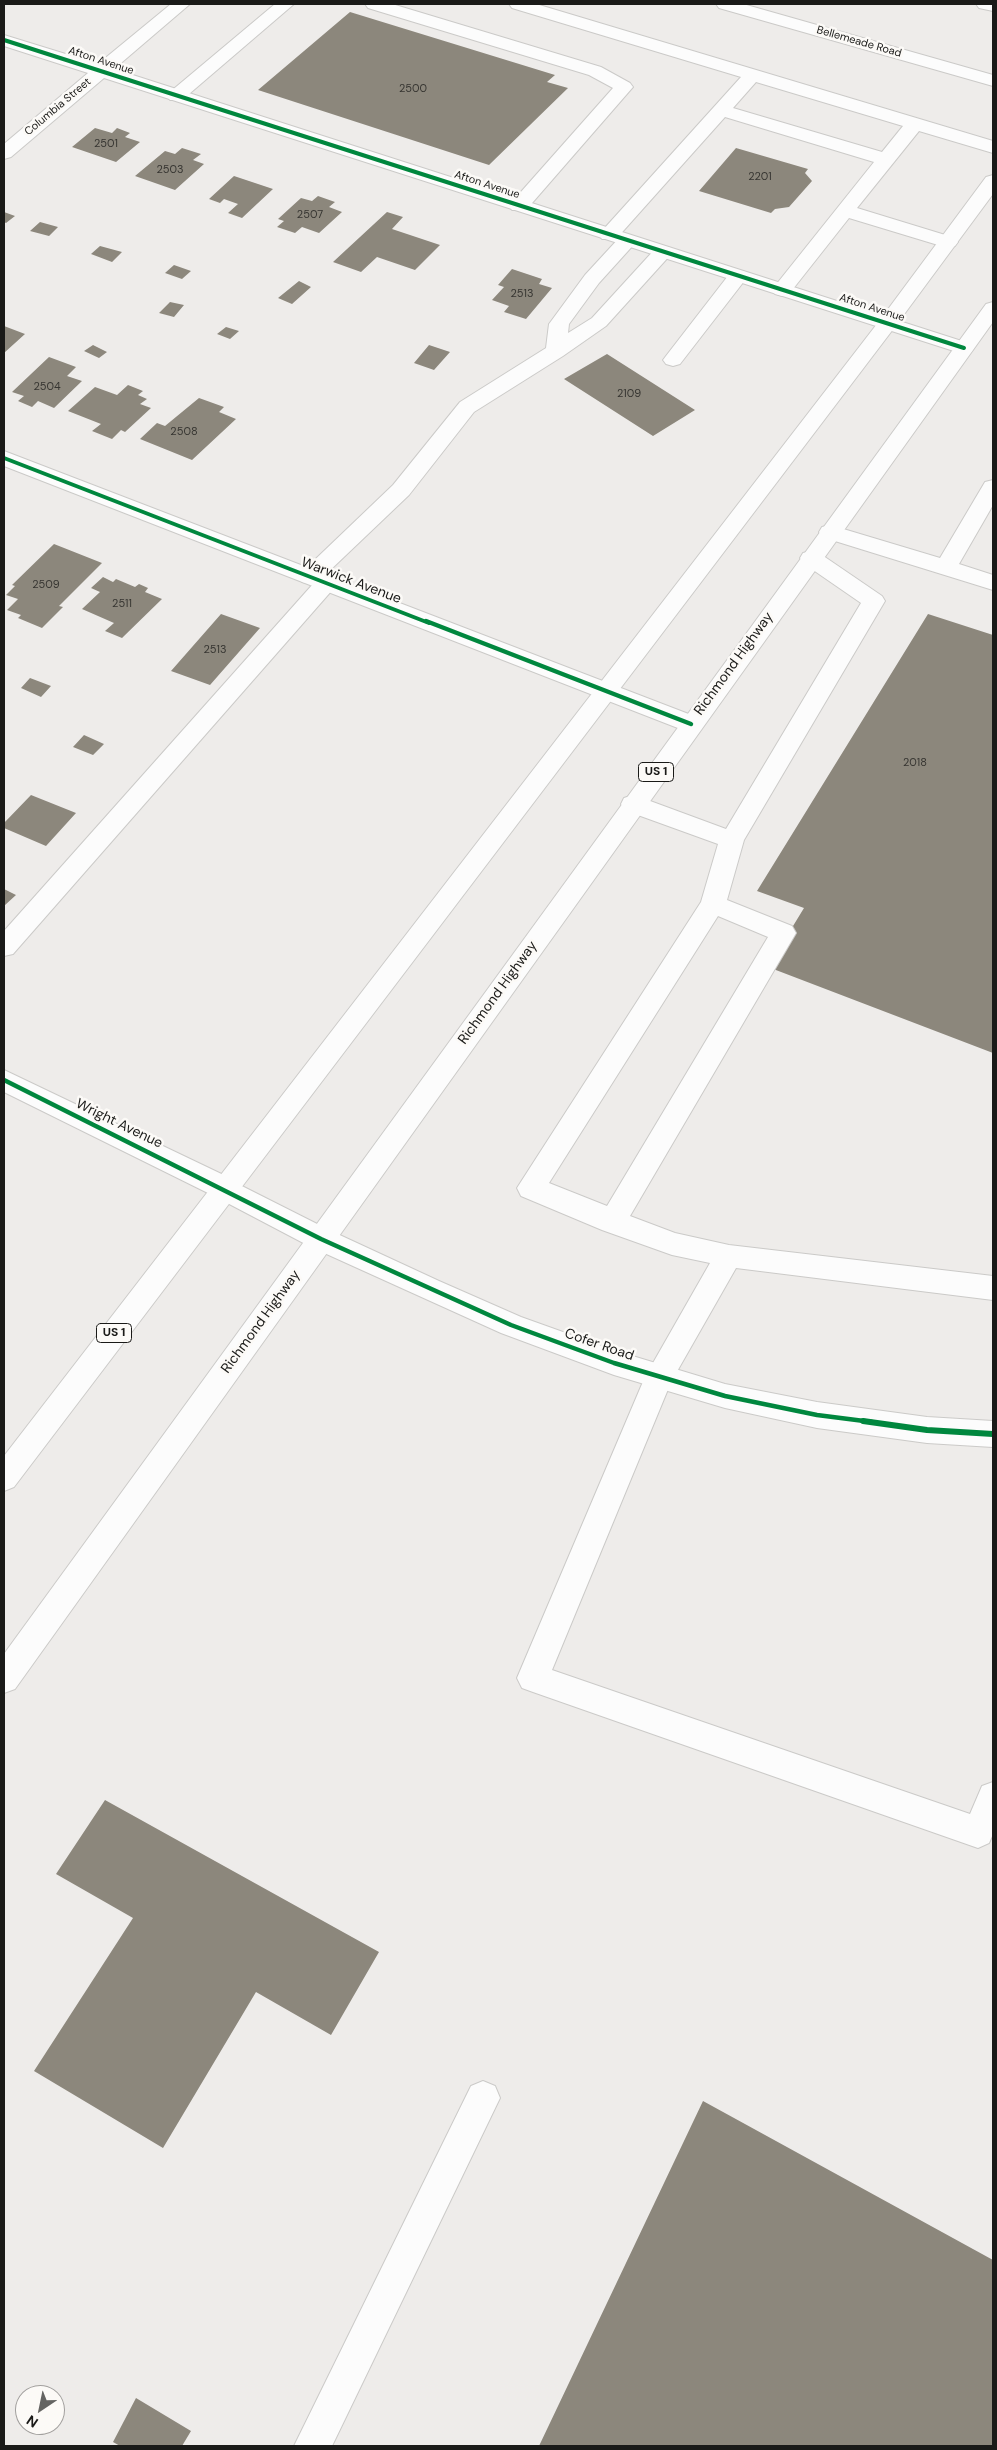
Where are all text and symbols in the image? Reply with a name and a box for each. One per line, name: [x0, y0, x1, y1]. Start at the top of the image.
street label: Bellemeade Road: [815, 24, 903, 60]
street label: Afton Avenue: [67, 44, 135, 78]
street label: Columbia Street: [22, 75, 94, 139]
house number: 2500: [399, 82, 427, 96]
house number: 2501: [94, 137, 118, 151]
house number: 2503: [156, 163, 184, 177]
street label: Afton Avenue: [453, 168, 521, 202]
house number: 2201: [748, 170, 772, 184]
house number: 2507: [297, 208, 323, 222]
house number: 2513: [511, 287, 533, 301]
street label: Afton Avenue: [838, 291, 906, 325]
house number: 2504: [33, 380, 61, 394]
house number: 2109: [617, 387, 641, 401]
house number: 2508: [170, 425, 198, 439]
street label: Warwick Avenue: [298, 554, 404, 608]
house number: 2509: [32, 578, 60, 592]
house number: 2511: [112, 597, 132, 611]
street label: Richmond Highway: [691, 609, 777, 719]
house number: 2513: [204, 643, 226, 657]
house number: 2018: [903, 756, 927, 770]
road number: US 1: [638, 762, 674, 782]
street label: Richmond Highway: [455, 938, 541, 1048]
street label: Wright Avenue: [73, 1096, 165, 1152]
street label: Richmond Highway: [218, 1267, 304, 1377]
road number: US 1: [96, 1324, 132, 1342]
street label: Cofer Road: [562, 1325, 636, 1365]
north arrow: [15, 2385, 65, 2435]
text: N: [23, 2411, 41, 2432]

